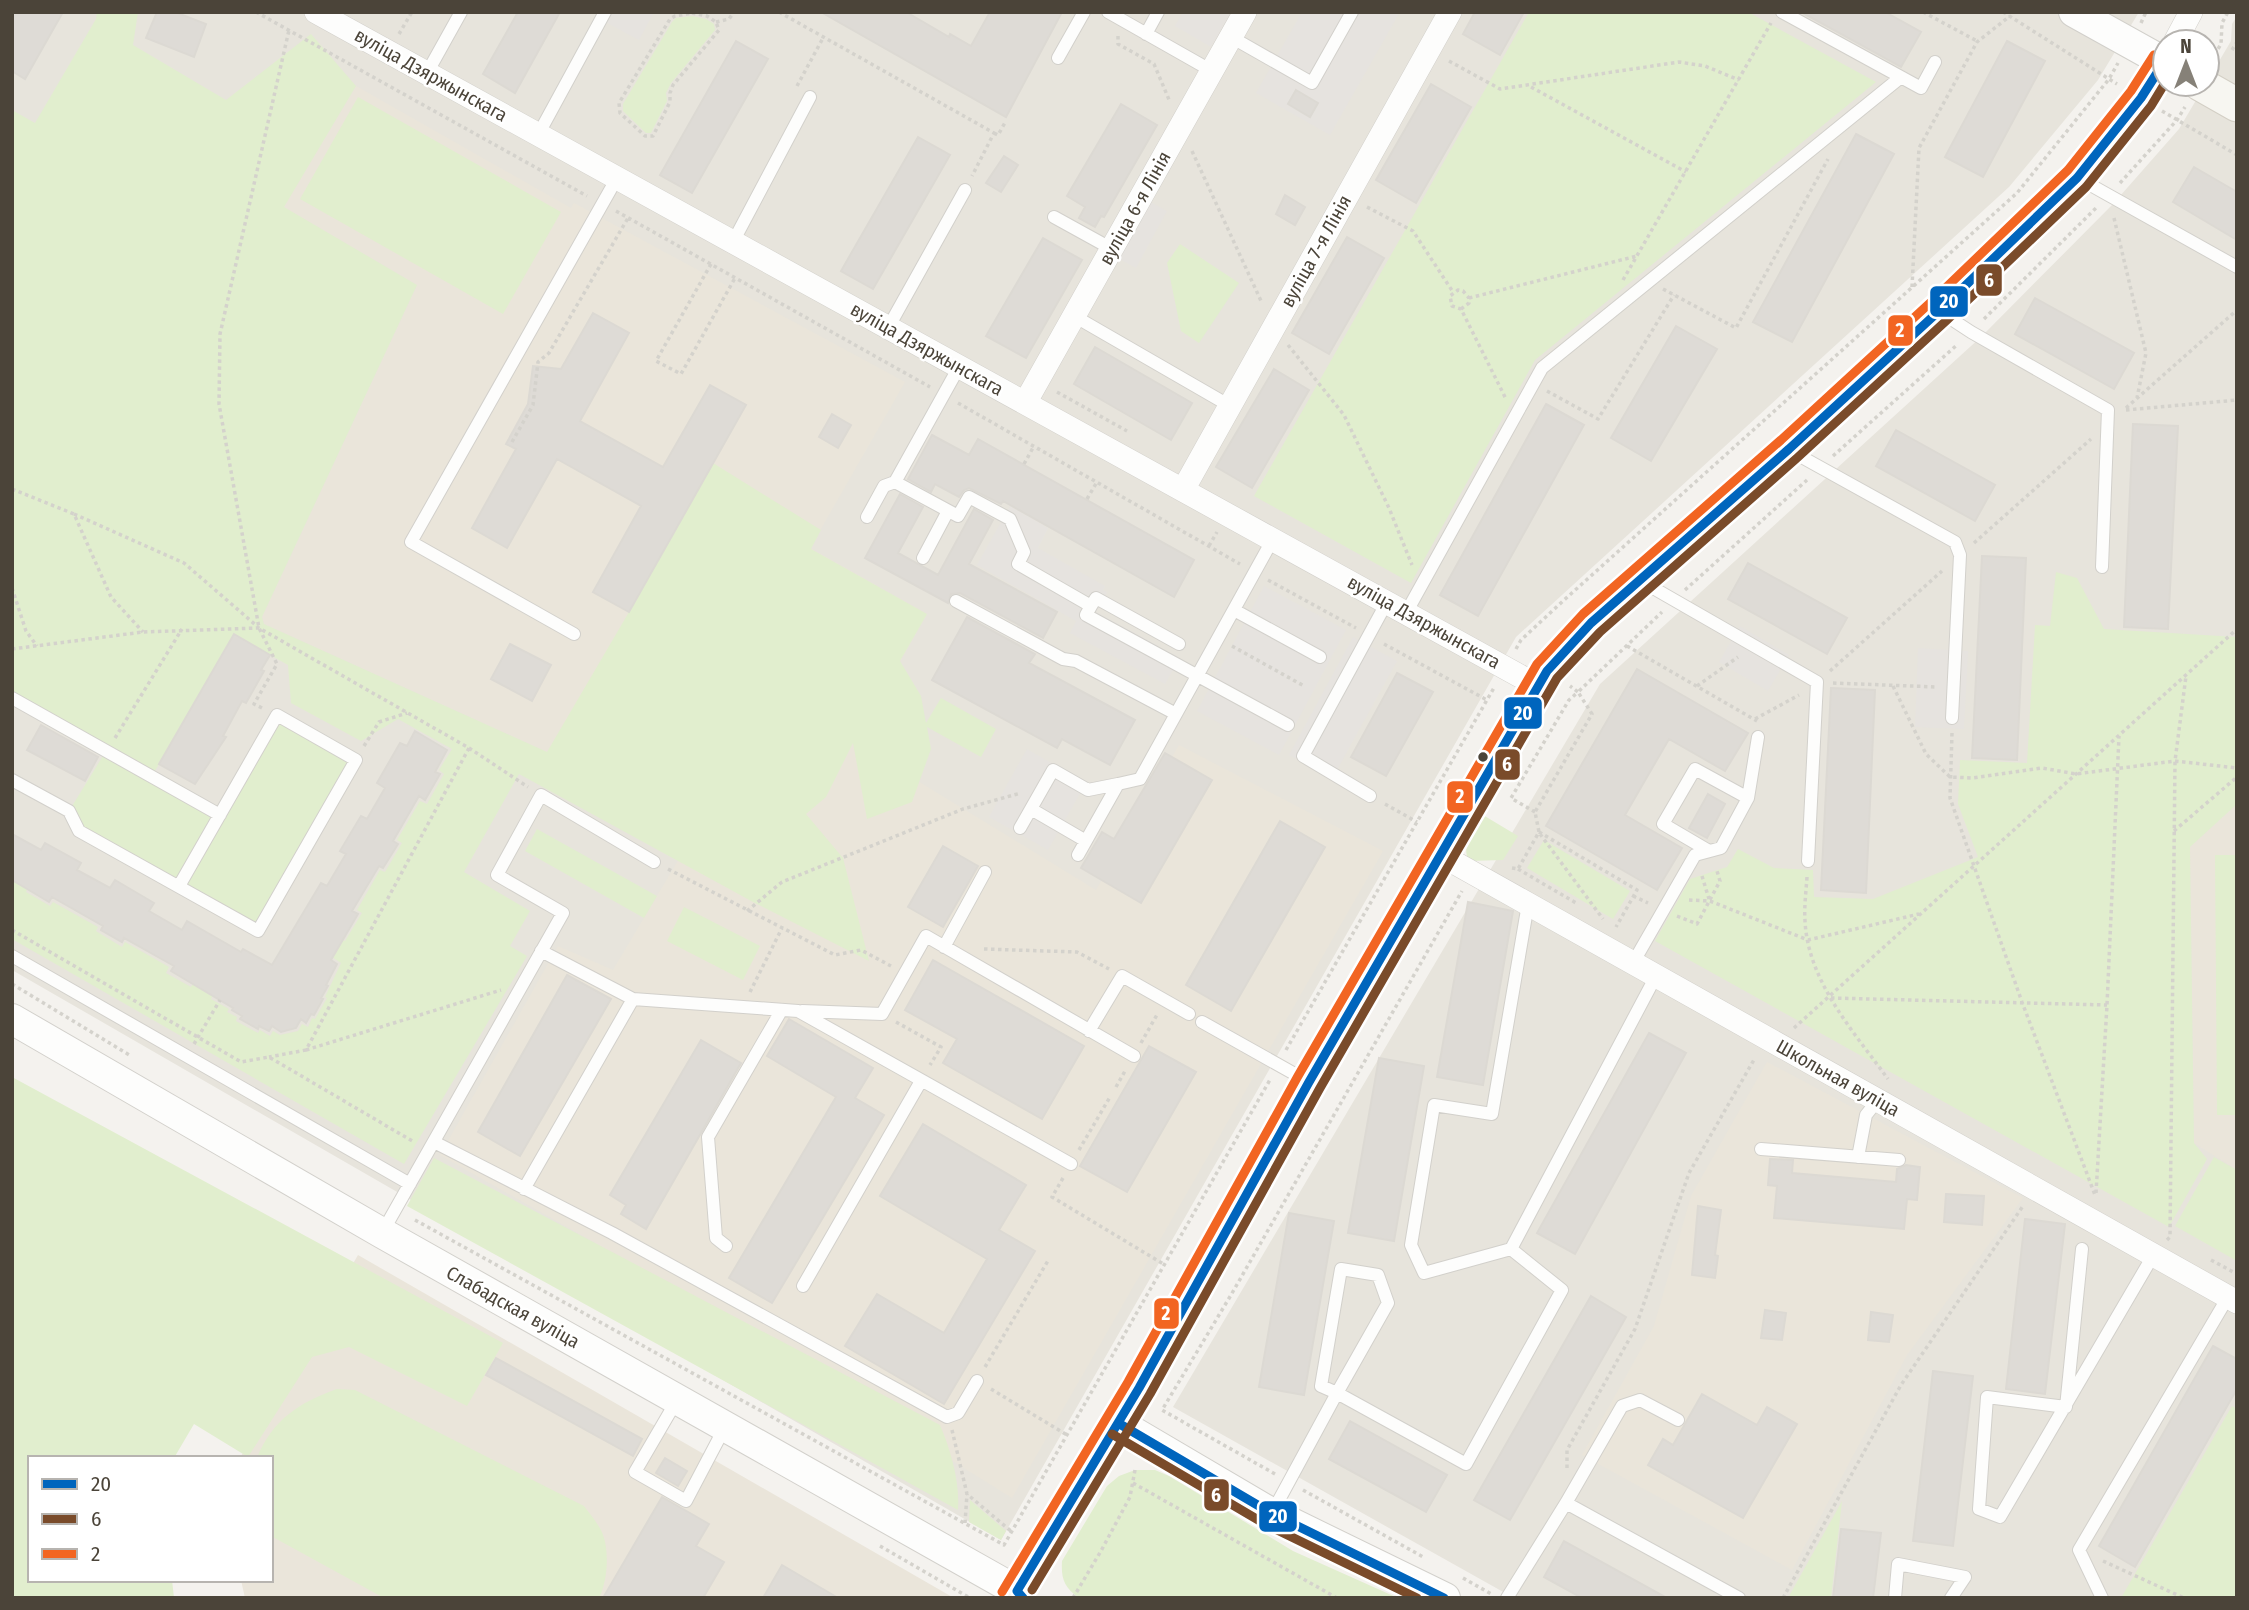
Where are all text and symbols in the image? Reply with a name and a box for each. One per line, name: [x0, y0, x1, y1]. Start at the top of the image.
street label: вуліца Дзяржынскага: [351, 23, 511, 127]
north arrow: [2151, 28, 2221, 98]
text: N: [2180, 35, 2192, 58]
street label: вуліца 6-я Лінія: [1094, 147, 1176, 269]
street label: вуліца 7-я Лінія: [1276, 191, 1356, 311]
line badge: 6: [1975, 263, 2003, 297]
text: 6: [1984, 269, 1994, 292]
line badge: 20: [1929, 285, 1969, 318]
text: 20: [1938, 290, 1959, 313]
street label: вуліца Дзяржынскага: [847, 297, 1007, 401]
line badge: 2: [1887, 314, 1914, 347]
text: 2: [1895, 319, 1905, 342]
street label: вуліца Дзяржынскага: [1344, 570, 1504, 674]
line badge: 20: [1503, 696, 1543, 730]
text: 20: [1512, 702, 1533, 725]
line badge: 6: [1494, 748, 1521, 781]
unlabelled marker: [1476, 750, 1490, 764]
text: 6: [1502, 753, 1512, 776]
line badge: 2: [1446, 780, 1474, 814]
text: 2: [1455, 785, 1465, 808]
street label: Школьная вуліца: [1772, 1035, 1904, 1121]
street label: Слабадская вуліца: [442, 1261, 584, 1353]
line badge: 2: [1153, 1297, 1180, 1330]
text: 2: [1161, 1302, 1171, 1325]
legend: [28, 1456, 273, 1582]
text: 20: [91, 1471, 111, 1497]
line badge: 6: [1203, 1478, 1230, 1512]
text: 6: [1211, 1484, 1221, 1507]
line badge: 20: [1258, 1500, 1298, 1533]
text: 20: [1267, 1505, 1288, 1528]
text: 6: [91, 1506, 101, 1532]
text: 2: [91, 1541, 100, 1567]

